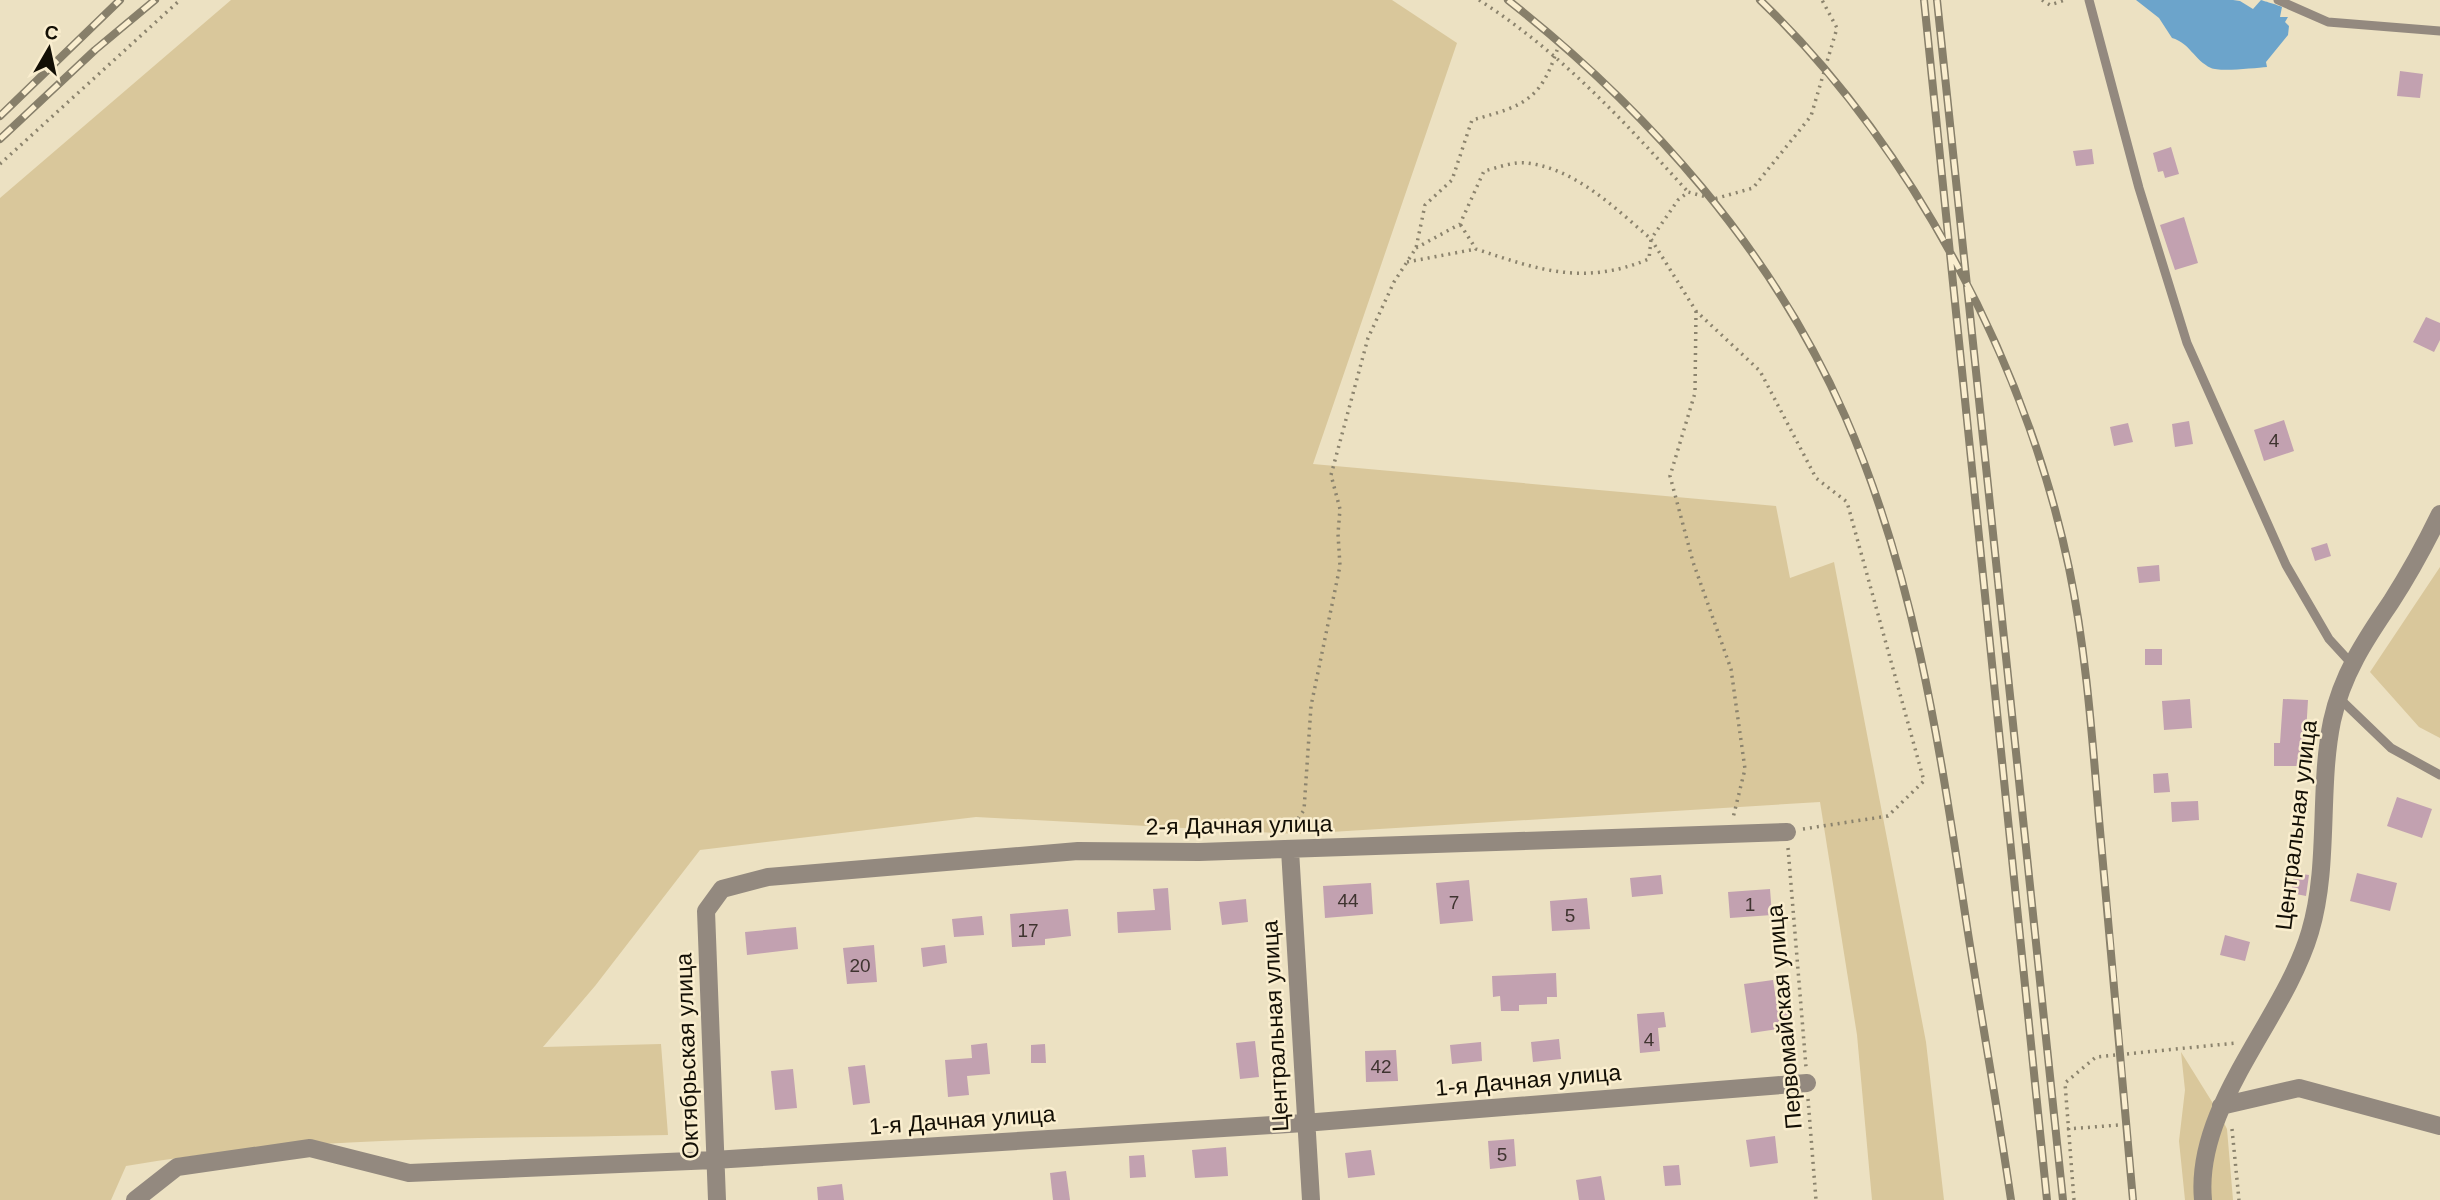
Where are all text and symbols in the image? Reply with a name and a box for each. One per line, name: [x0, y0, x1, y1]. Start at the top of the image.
north arrow: [14, 14, 84, 84]
text: С: [43, 21, 60, 44]
house number: 4: [2269, 430, 2280, 451]
street label: Центральная улица: [2270, 718, 2322, 932]
street label: 2-я Дачная улица: [1145, 810, 1333, 840]
house number: 44: [1337, 890, 1359, 911]
house number: 7: [1449, 892, 1459, 913]
house number: 1: [1745, 894, 1755, 915]
street label: Первомайская улица: [1761, 903, 1807, 1130]
house number: 5: [1565, 905, 1575, 926]
street label: Центральная улица: [1256, 919, 1294, 1132]
house number: 17: [1017, 920, 1039, 941]
street label: Октябрьская улица: [670, 952, 704, 1159]
house number: 20: [849, 955, 871, 976]
house number: 4: [1644, 1029, 1655, 1050]
house number: 42: [1370, 1056, 1392, 1077]
street label: 1-я Дачная улица: [1434, 1059, 1622, 1101]
street label: 1-я Дачная улица: [868, 1101, 1056, 1139]
house number: 5: [1497, 1144, 1507, 1165]

